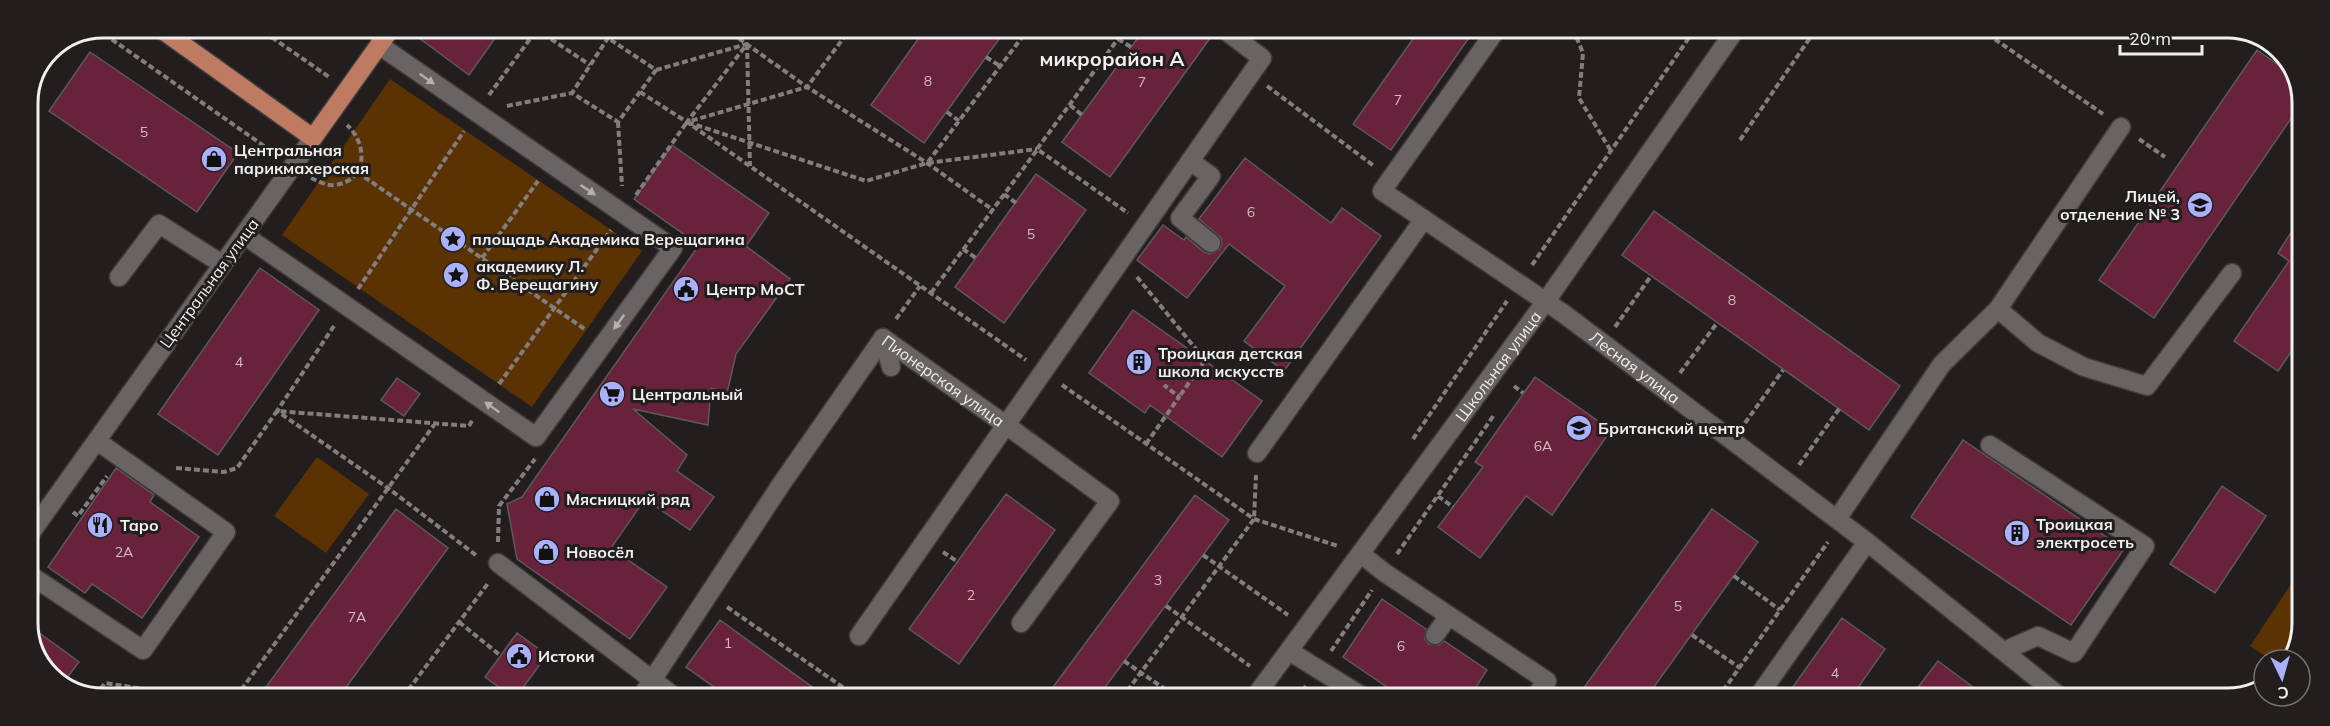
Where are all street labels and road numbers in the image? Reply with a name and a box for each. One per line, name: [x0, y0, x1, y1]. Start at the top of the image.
street label: Центральная улица: [155, 214, 263, 352]
street label: Школьная улица: [1451, 307, 1545, 425]
street label: Лесная улица: [1586, 327, 1684, 408]
street label: Пионерская улица: [878, 331, 1009, 431]

